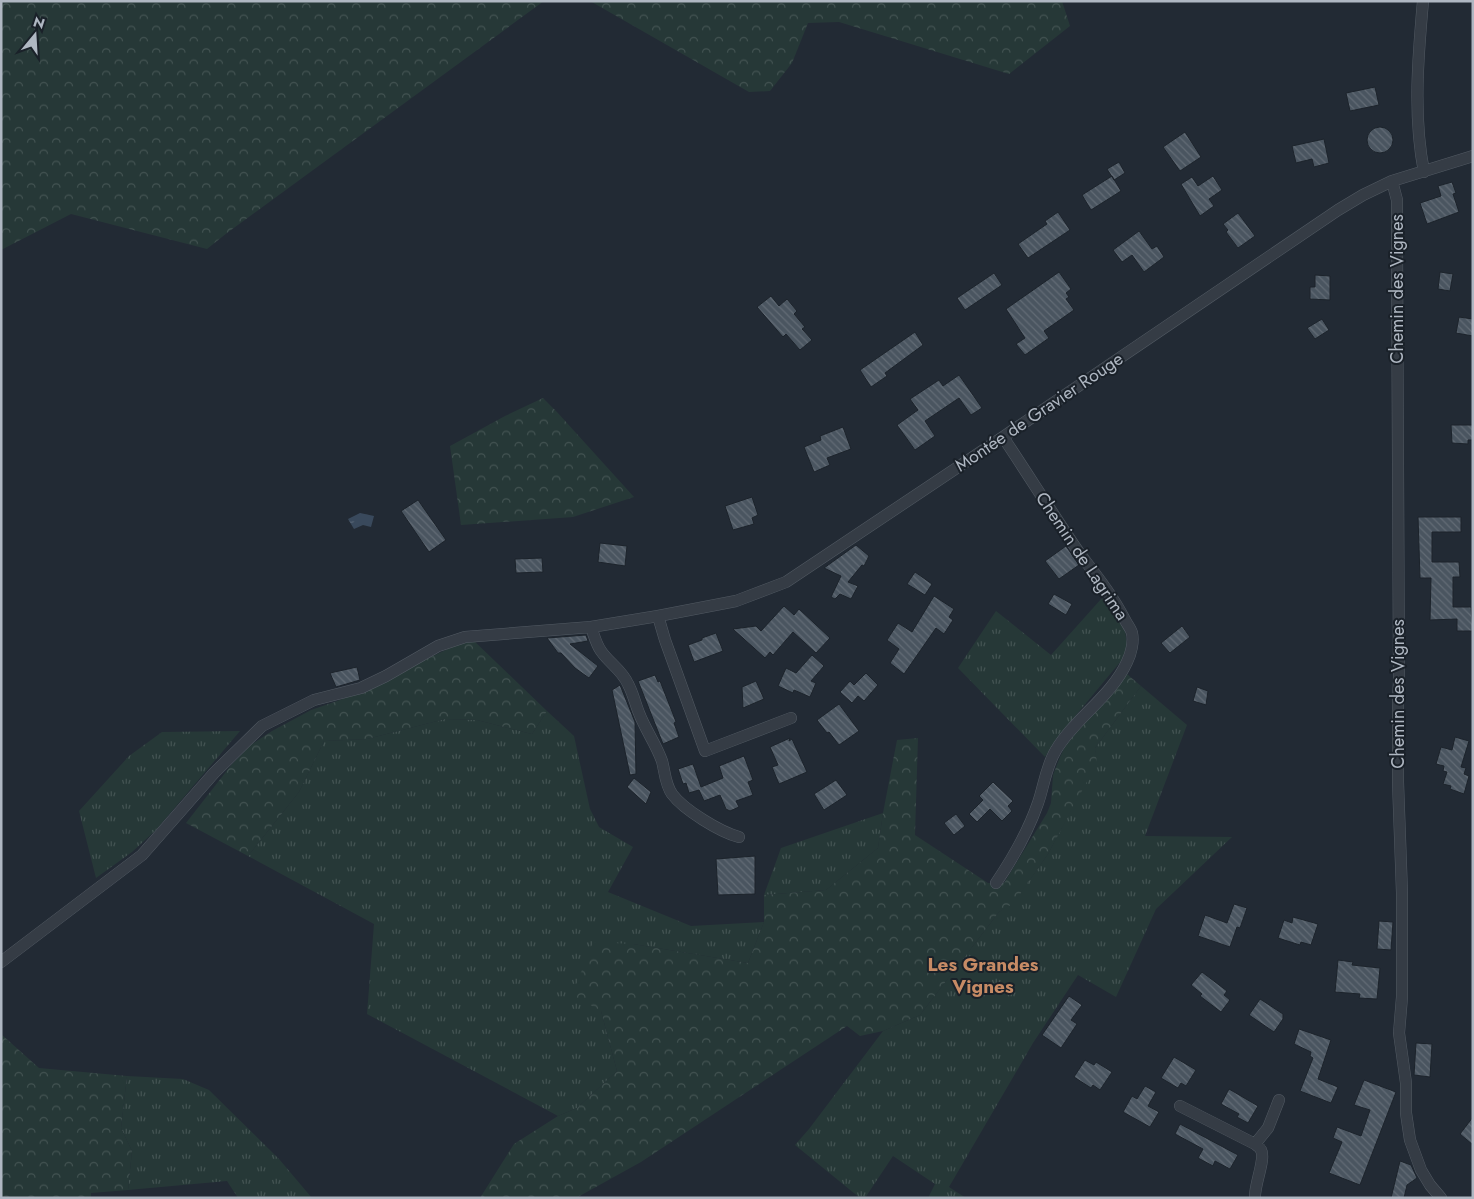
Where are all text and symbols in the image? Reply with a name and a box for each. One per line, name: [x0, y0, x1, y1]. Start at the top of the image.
north arrow: [10, 10, 60, 60]
text: N: [31, 11, 47, 34]
street label: Chemin des Vignes: [1384, 214, 1410, 364]
street label: Montée de Gravier Rouge: [950, 346, 1128, 478]
street label: Chemin de Lagrima: [1029, 487, 1135, 625]
street label: Chemin des Vignes: [1385, 619, 1411, 769]
district label: Les Grandes Vignes: [928, 951, 1039, 1000]

